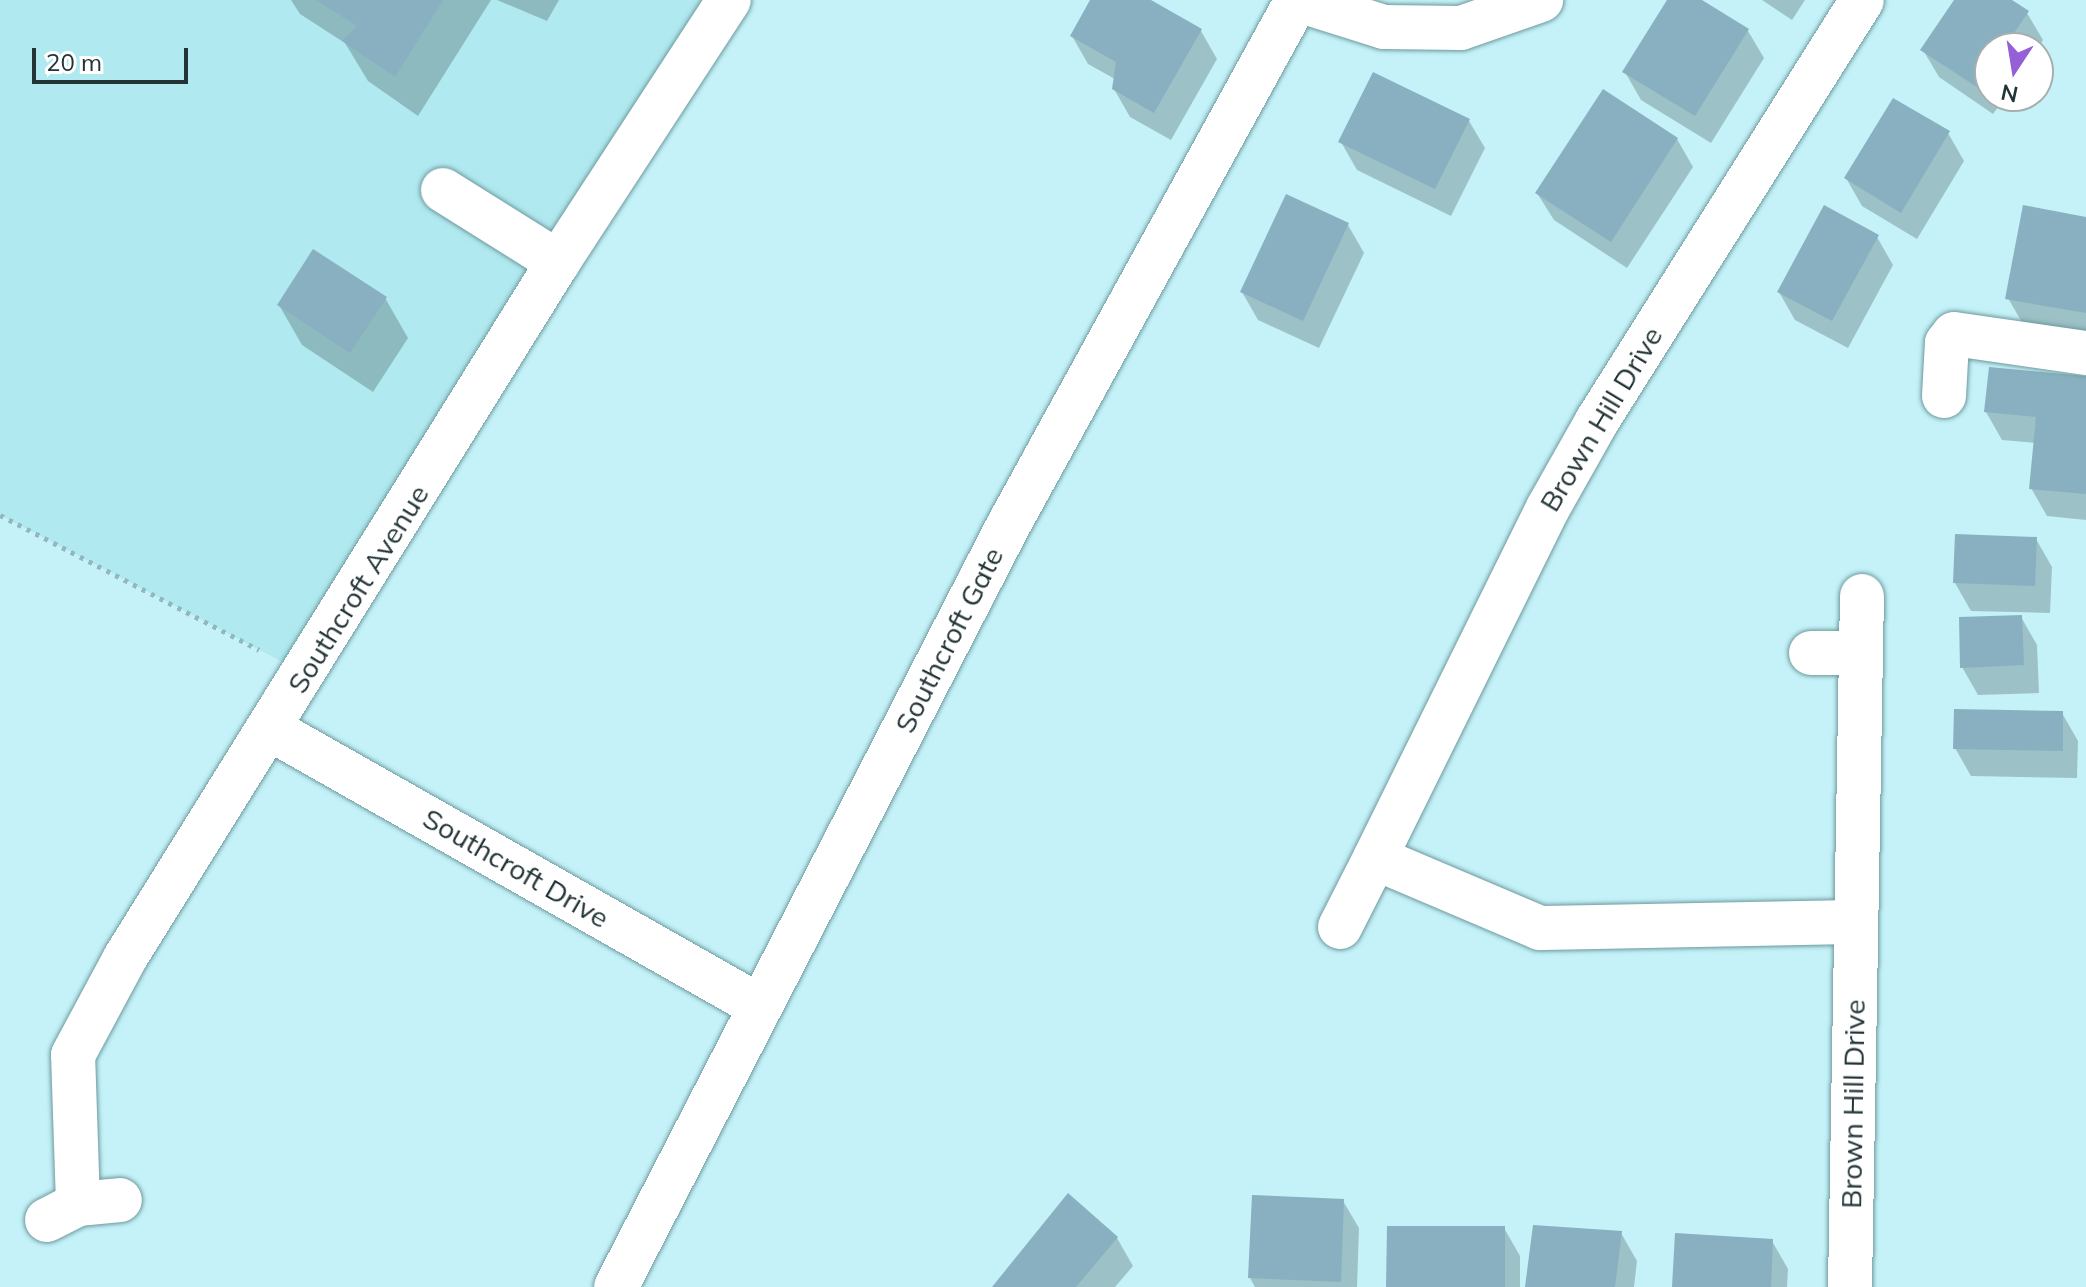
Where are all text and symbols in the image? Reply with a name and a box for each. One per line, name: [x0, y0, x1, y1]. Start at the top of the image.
scale bar: [36, 32, 192, 82]
north arrow: [1974, 32, 2054, 112]
text: 20 m: [46, 47, 102, 77]
text: N: [1998, 78, 2020, 109]
street label: Brown Hill Drive: [1533, 321, 1669, 517]
street label: Southcroft Avenue: [280, 479, 436, 699]
street label: Southcroft Gate: [888, 542, 1010, 738]
street label: Southcroft Drive: [417, 801, 615, 935]
street label: Brown Hill Drive: [1834, 999, 1872, 1209]

